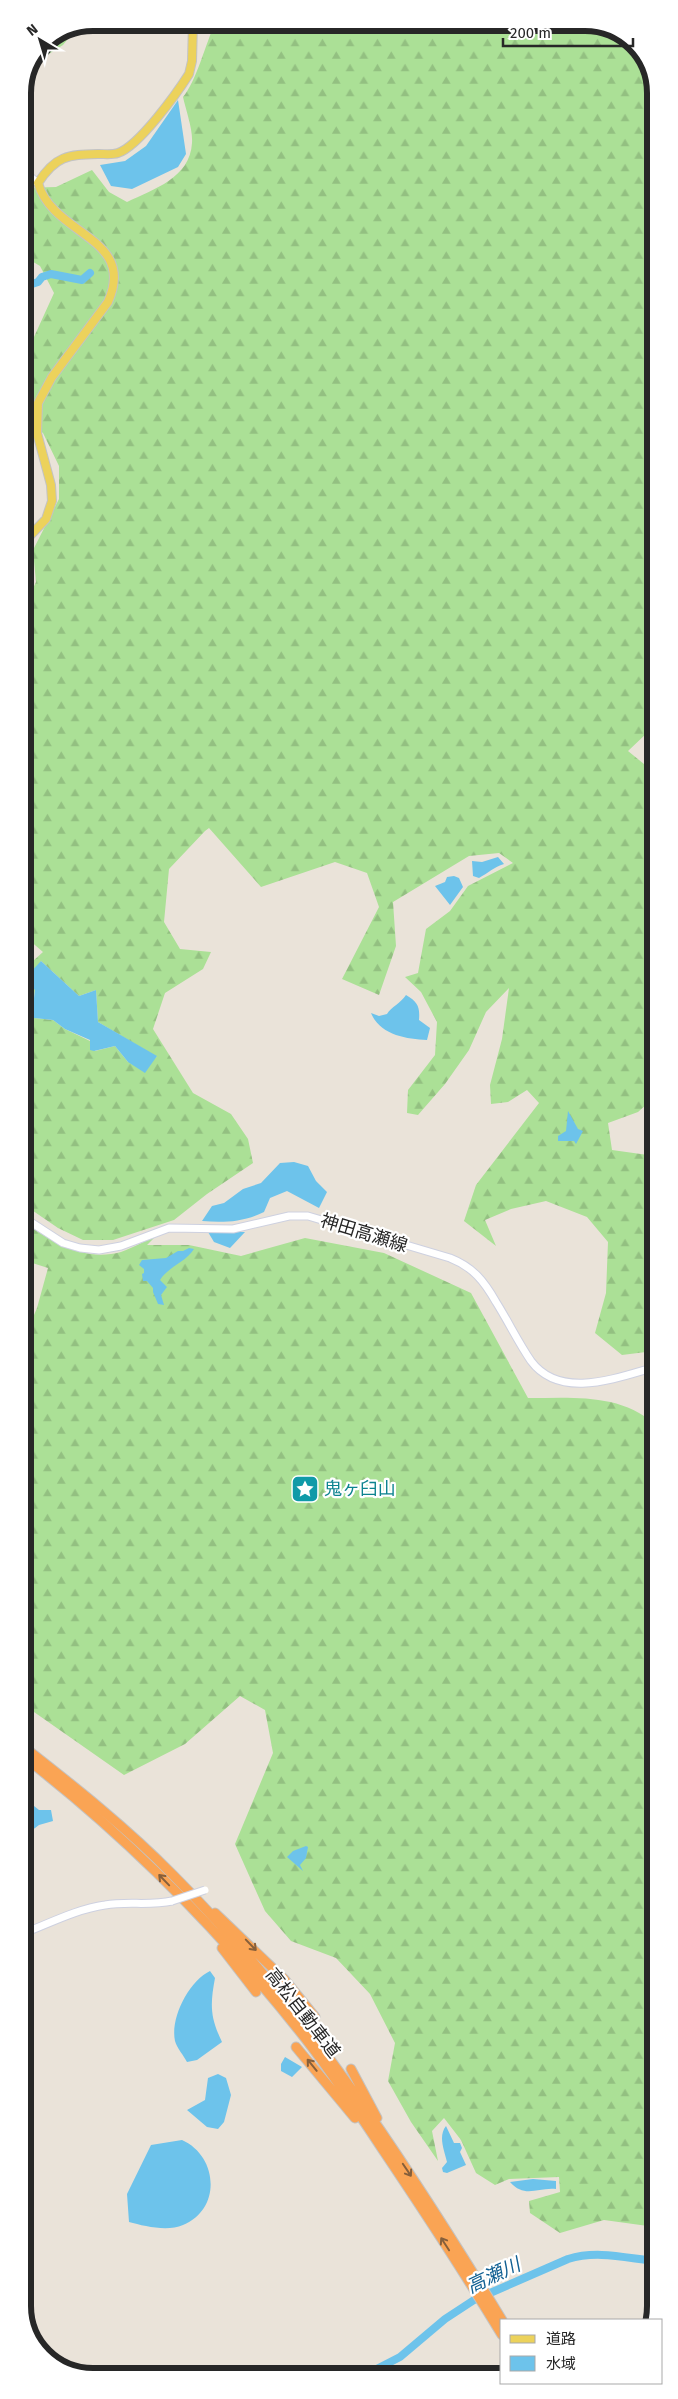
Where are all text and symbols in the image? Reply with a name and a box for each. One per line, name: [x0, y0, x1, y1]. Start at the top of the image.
north arrow: [15, 15, 65, 65]
scale bar: [503, 15, 633, 47]
text: N: [23, 21, 41, 40]
text: 200 m: [510, 24, 551, 42]
street label: 神田高瀬線: [318, 1209, 410, 1257]
place icon: 鬼ヶ臼山: [290, 1474, 320, 1504]
place label: 鬼ヶ臼山: [324, 1478, 396, 1500]
one-way arrow: [158, 1874, 170, 1887]
one-way arrow: [245, 1939, 257, 1952]
street label: 高松自動車道: [261, 1964, 345, 2062]
one-way arrow: [307, 2059, 318, 2072]
one-way arrow: [402, 2163, 412, 2177]
one-way arrow: [440, 2237, 450, 2251]
water label: 高瀬川: [463, 2252, 526, 2298]
legend: [500, 2319, 663, 2384]
text: 道路: [546, 2330, 576, 2348]
text: 水域: [546, 2355, 576, 2373]

